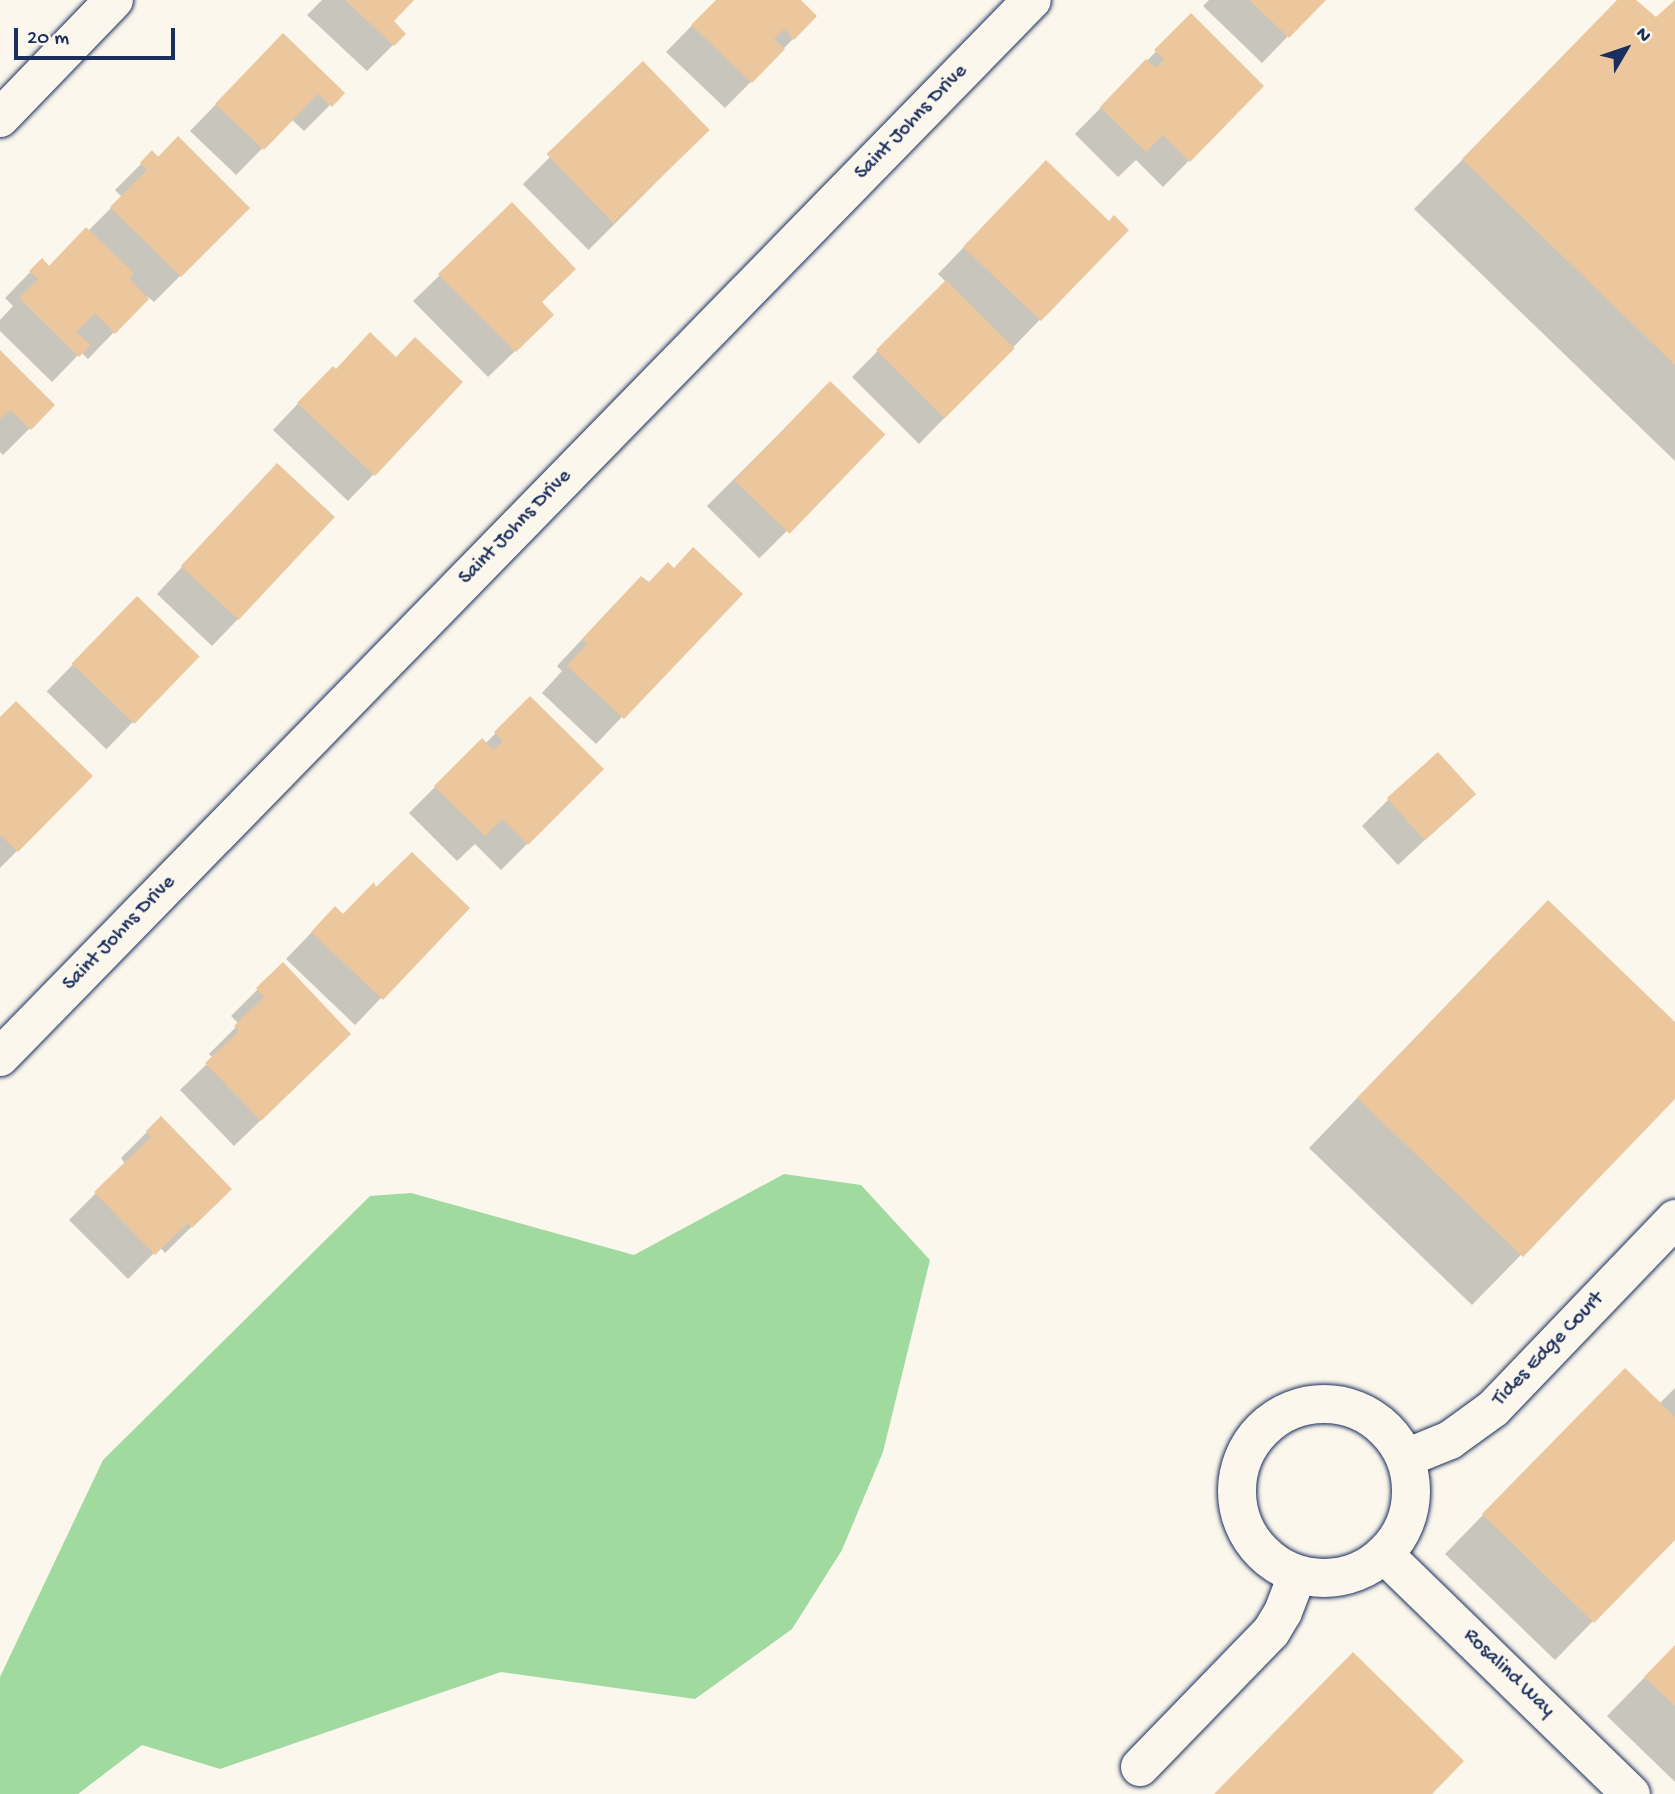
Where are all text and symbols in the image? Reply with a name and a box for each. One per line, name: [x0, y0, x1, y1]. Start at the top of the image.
scale bar: [18, 14, 178, 58]
north arrow: [1591, 14, 1661, 84]
text: N: [1630, 23, 1656, 48]
text: 20 m: [27, 27, 69, 52]
street label: Saint Johns Drive: [850, 60, 974, 186]
street label: Saint Johns Drive: [454, 465, 578, 591]
street label: Saint Johns Drive: [58, 871, 182, 997]
street label: Tides Edge Court: [1488, 1287, 1610, 1413]
street label: Rosalind Way: [1457, 1624, 1559, 1724]

